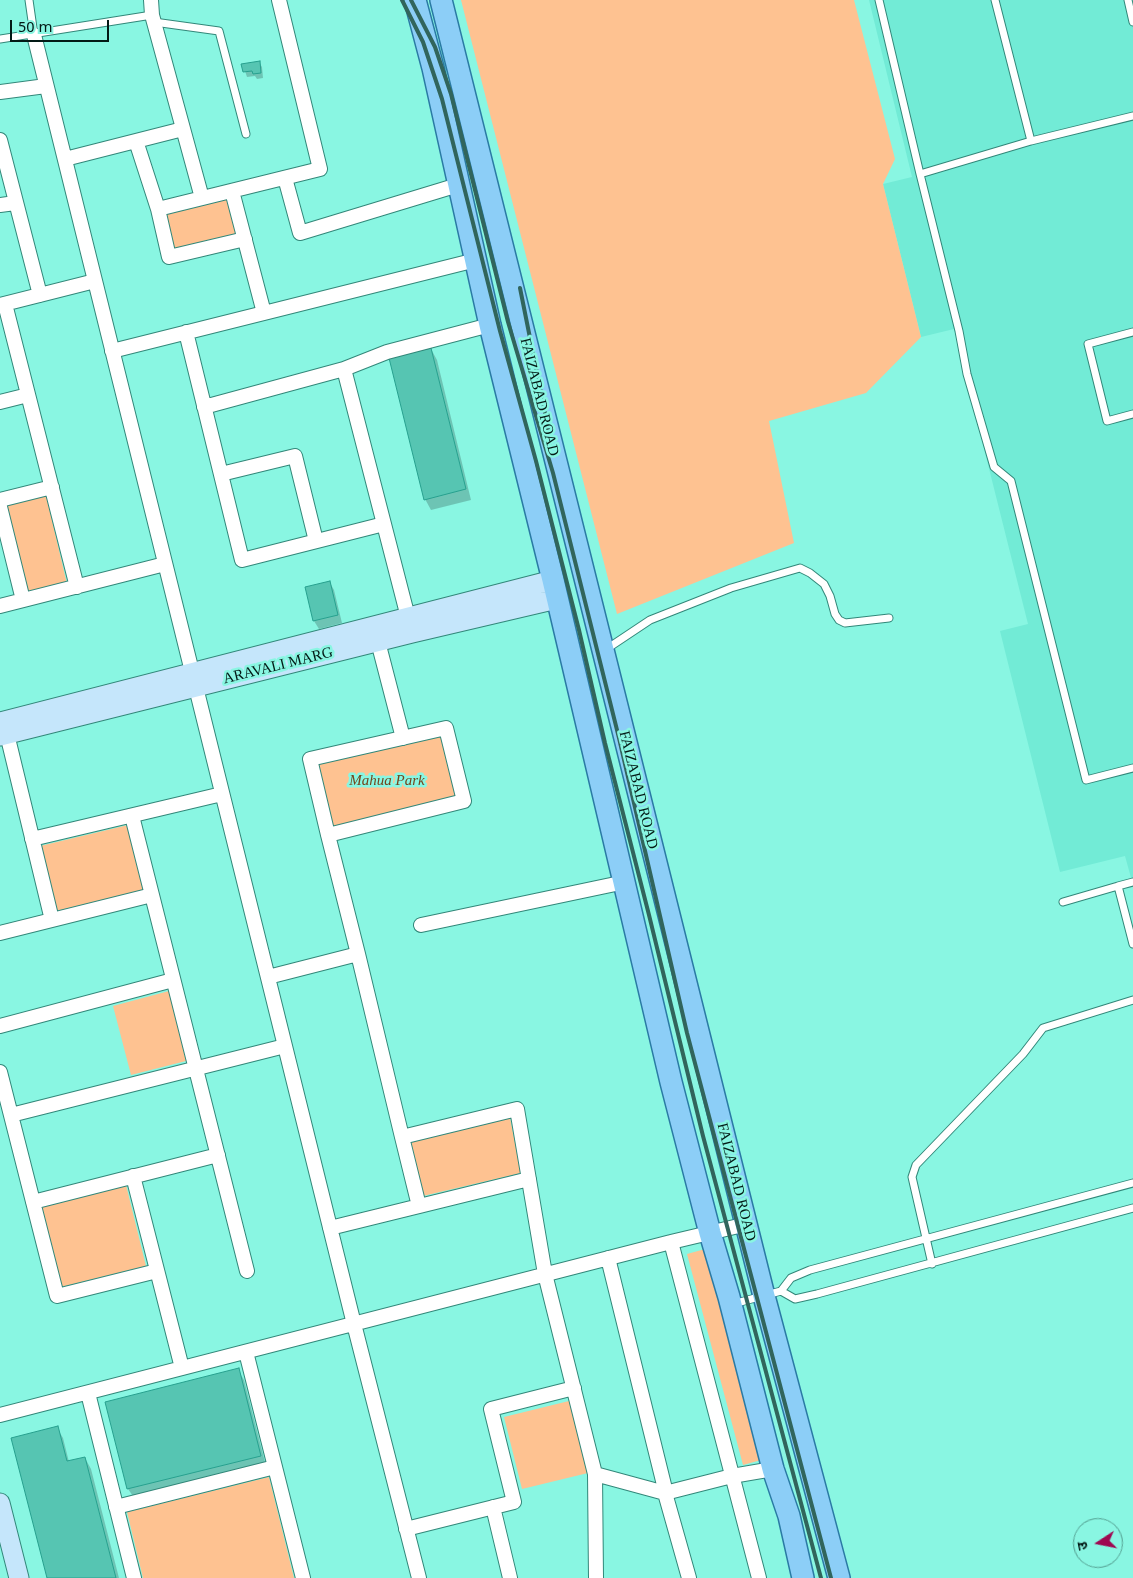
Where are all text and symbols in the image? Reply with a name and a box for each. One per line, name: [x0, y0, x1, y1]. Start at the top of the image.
scale bar: [12, 10, 111, 42]
text: 50 m: [18, 19, 52, 38]
street label: FAIZABAD ROAD: [516, 339, 562, 455]
street label: ARAVALI MARG: [224, 644, 332, 688]
street label: FAIZABAD ROAD: [615, 732, 661, 848]
park label: Mahua Park: [345, 772, 429, 790]
street label: FAIZABAD ROAD: [713, 1124, 759, 1240]
north arrow: [1073, 1518, 1123, 1568]
text: उ: [1074, 1540, 1094, 1552]

